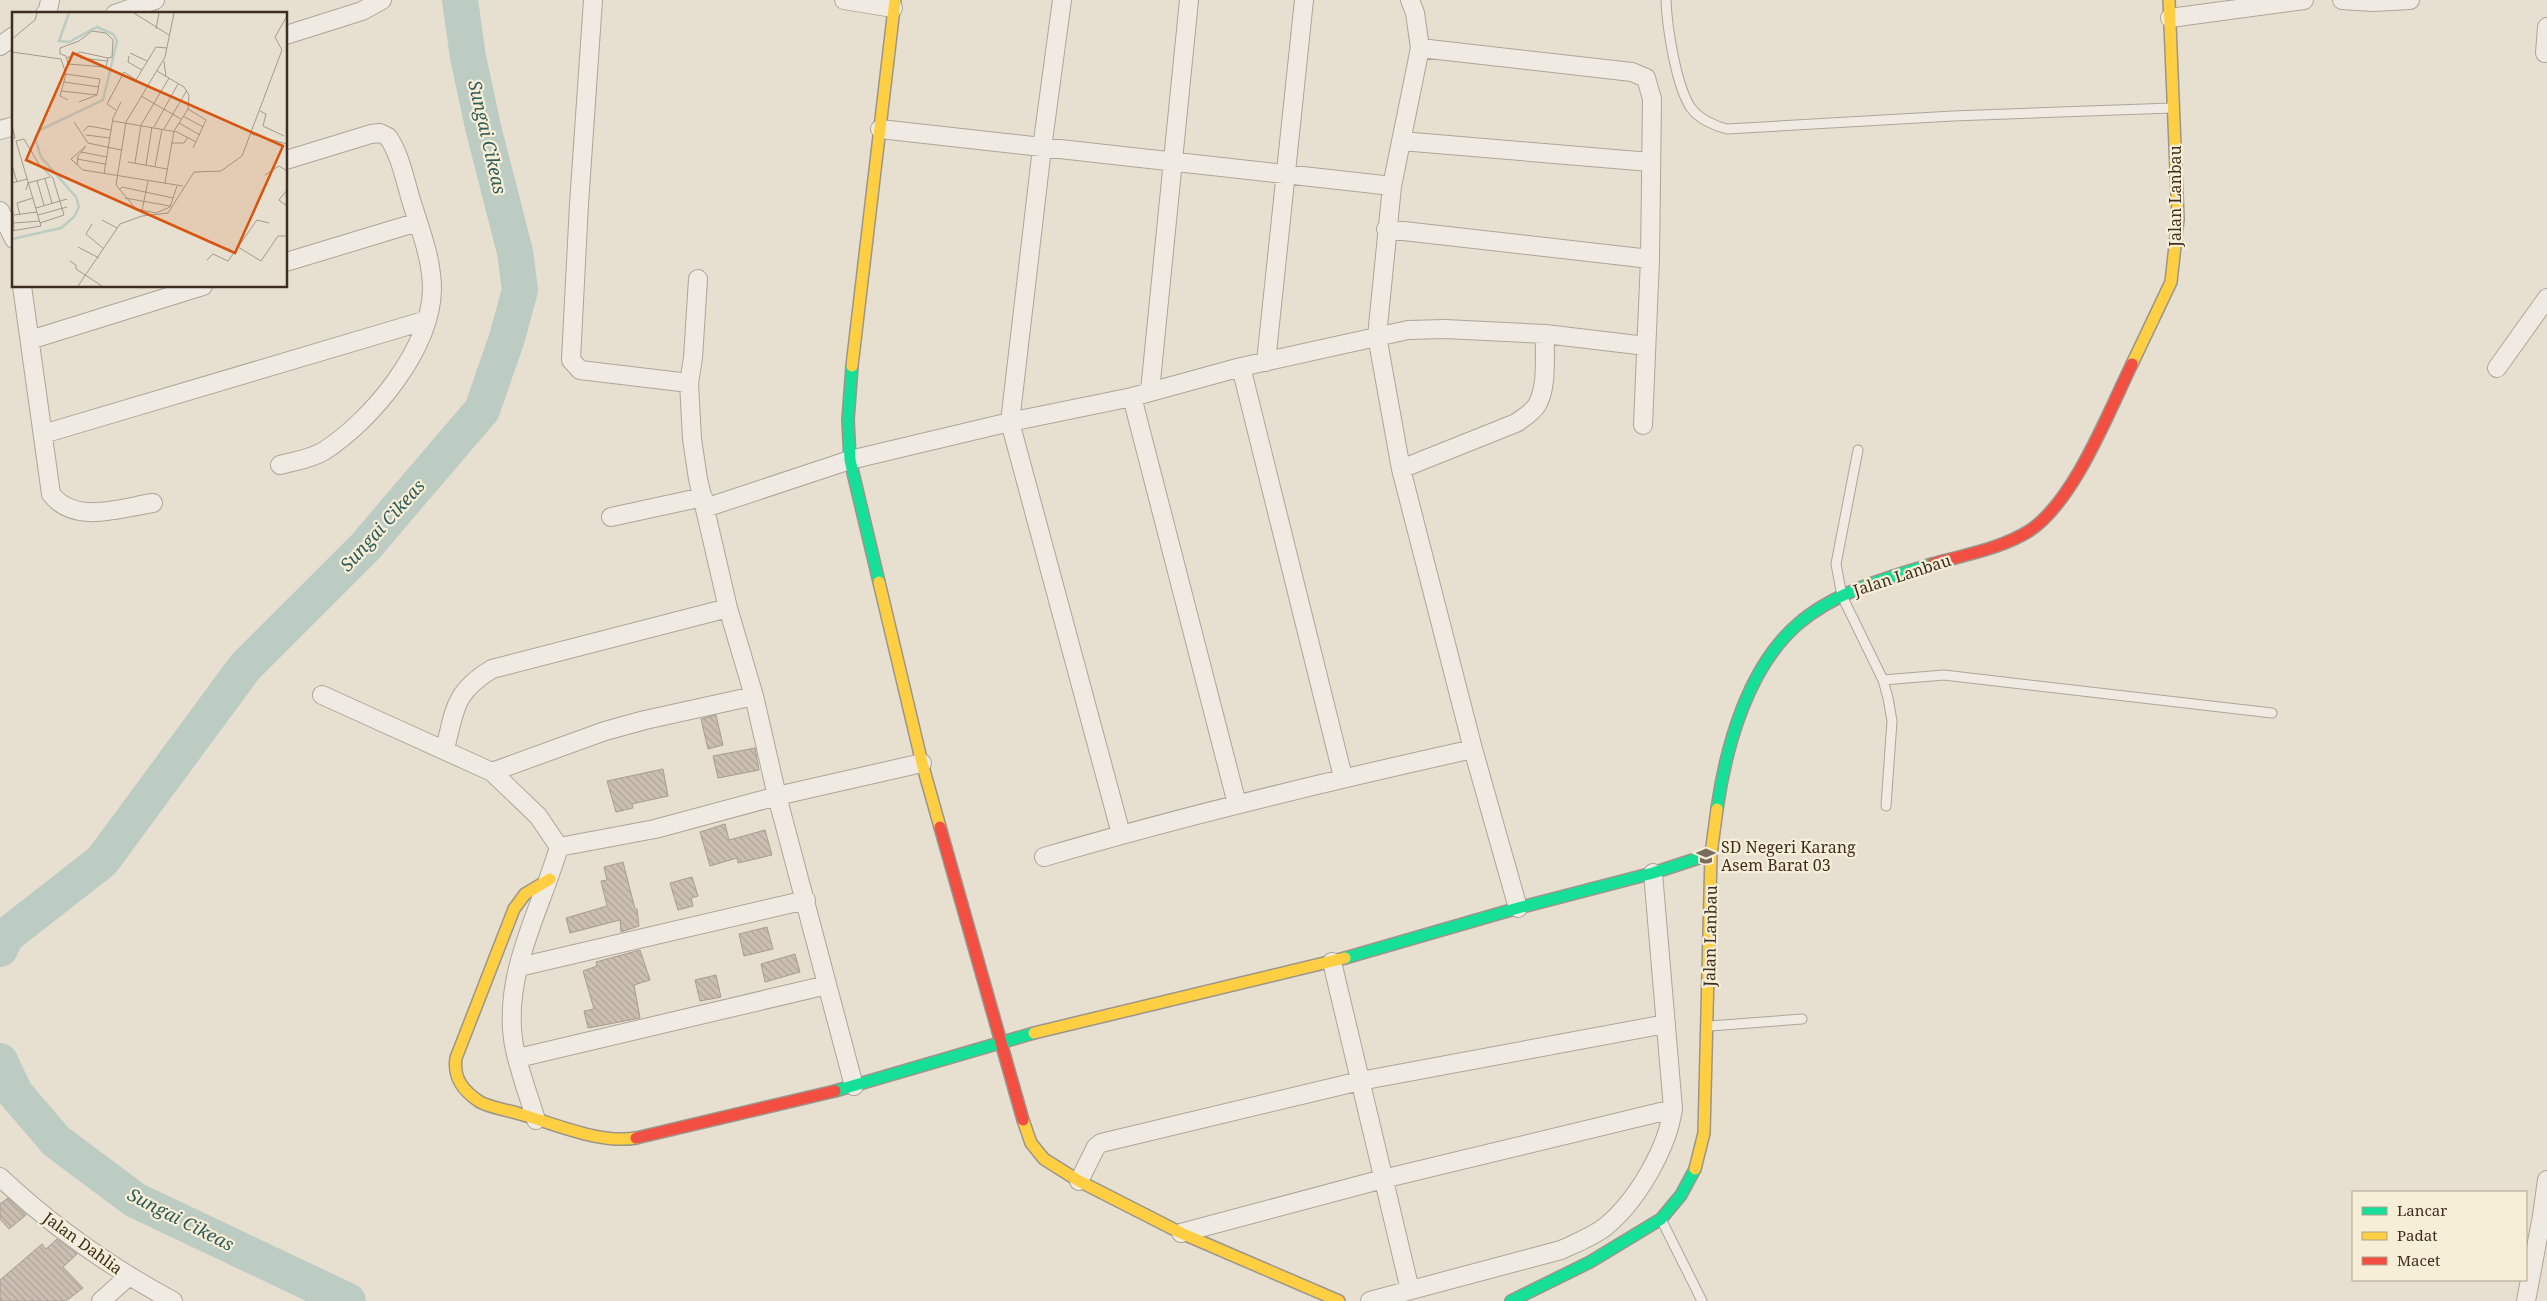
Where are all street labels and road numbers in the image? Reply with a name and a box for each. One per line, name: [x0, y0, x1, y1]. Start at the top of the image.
street label: Jalan Lanbau: [2164, 145, 2186, 248]
street label: Jalan Lanbau: [1849, 549, 1954, 601]
street label: Jalan Lanbau: [1698, 885, 1722, 988]
street label: Jalan Dahlia: [38, 1206, 127, 1279]

